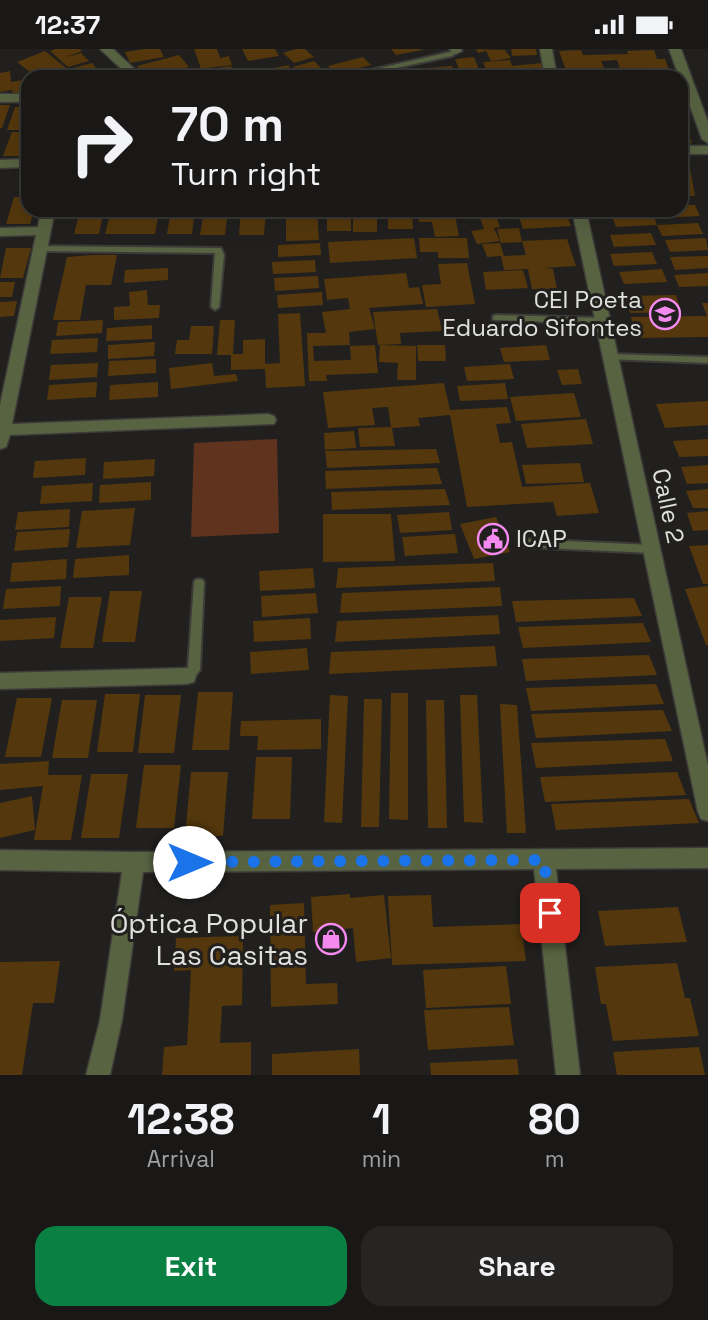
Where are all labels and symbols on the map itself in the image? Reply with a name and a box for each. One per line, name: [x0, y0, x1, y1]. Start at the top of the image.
place label: CEI Poeta Eduardo Sifontes: [442, 284, 642, 343]
school or university icon: CEI Poeta Eduardo Sifontes: [648, 297, 682, 331]
street label: Calle 2: [645, 466, 692, 546]
public building icon: ICAP: [476, 522, 510, 556]
place label: ICAP: [516, 523, 567, 554]
position arrow: [152, 825, 226, 899]
pin: [520, 883, 580, 943]
place label: Óptica Popular Las Casitas: [110, 905, 308, 973]
shop icon: Óptica Popular Las Casitas: [314, 922, 348, 956]

